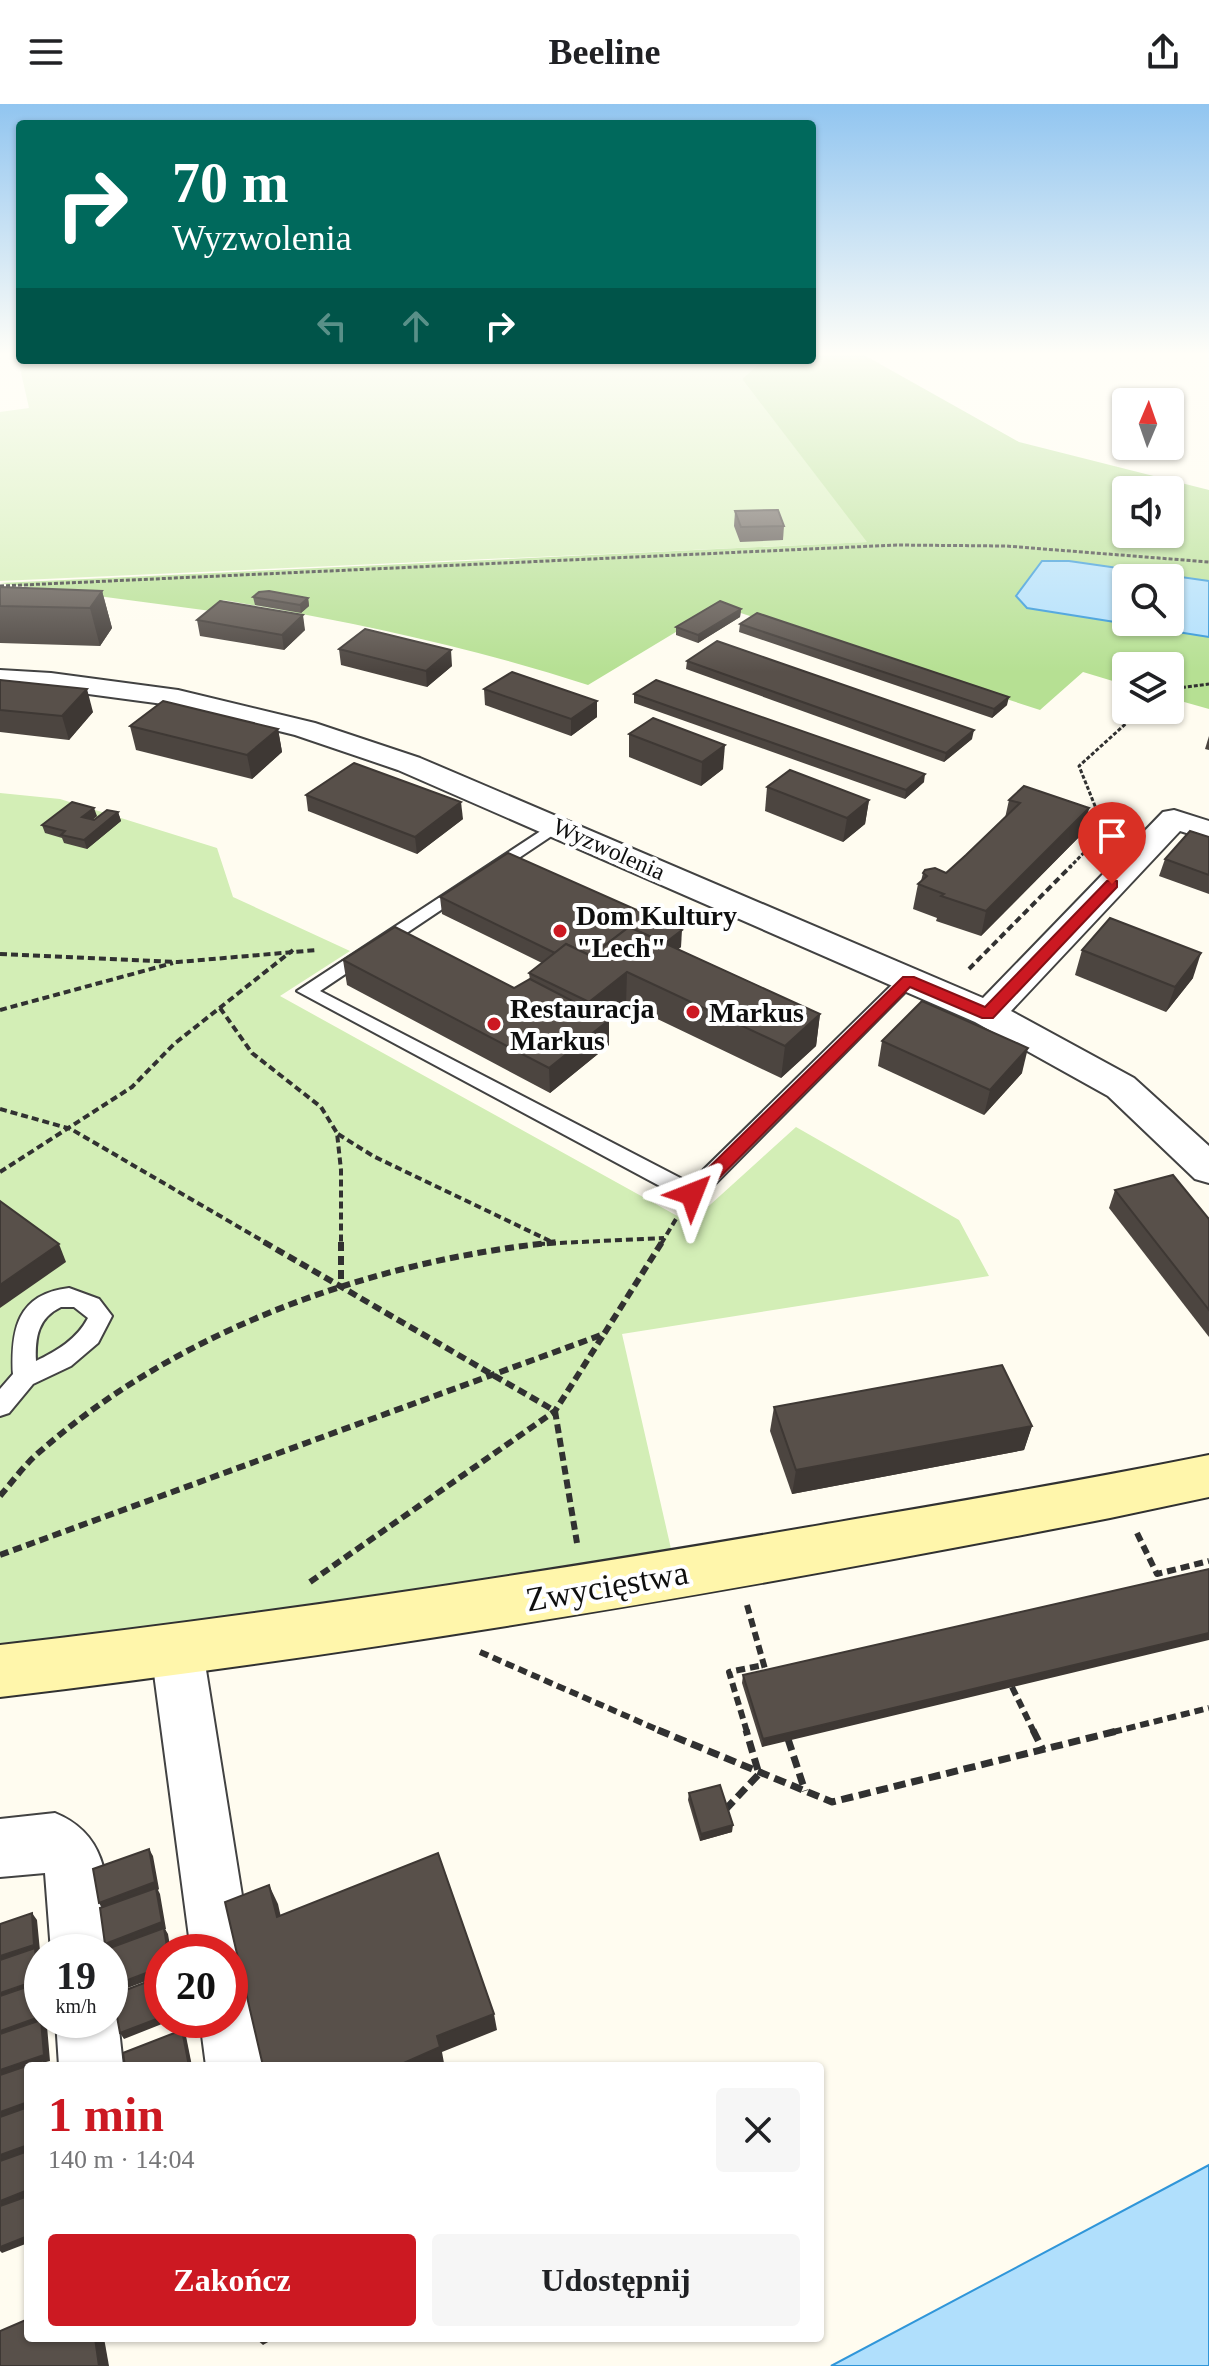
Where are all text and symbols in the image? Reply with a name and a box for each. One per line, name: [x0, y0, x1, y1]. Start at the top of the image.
icon: menu: [24, 30, 68, 74]
icon: share: [1141, 30, 1185, 74]
text: Beeline: [549, 32, 660, 72]
icon: right: [40, 152, 144, 256]
text: 70 m: [172, 152, 289, 214]
text: Wyzwolenia: [172, 218, 352, 258]
icon: left: [310, 304, 354, 348]
icon: ahead: [394, 304, 438, 348]
icon: right: [478, 304, 522, 348]
north arrow: [1112, 388, 1184, 460]
map controls: [1112, 388, 1184, 724]
button: sound: [1112, 476, 1184, 548]
button: search: [1112, 564, 1184, 636]
button: layers: [1112, 652, 1184, 724]
pin: [1078, 802, 1146, 884]
street label: Wyzwolenia: [549, 813, 669, 885]
icon: arrive: [1090, 814, 1134, 858]
place label: Dom Kultury "Lech": [576, 900, 737, 963]
marker: Dom Kultury "Lech": [551, 922, 569, 940]
place label: Restauracja Markus: [510, 993, 655, 1056]
place label: Markus: [709, 997, 804, 1028]
marker: Markus: [684, 1003, 702, 1021]
marker: Restauracja Markus: [485, 1015, 503, 1033]
position arrow: [650, 1152, 734, 1236]
street label: Zwycięstwa: [523, 1554, 691, 1618]
speed limit sign: 20: [144, 1934, 248, 2038]
text: 19: [56, 1953, 96, 1998]
text: km/h: [55, 1995, 97, 2017]
text: 1 min: [48, 2088, 164, 2141]
button: close: [716, 2088, 800, 2172]
text: 140 m · 14:04: [48, 2145, 195, 2174]
button: Zakończ: [48, 2234, 416, 2326]
button: Udostępnij: [432, 2234, 800, 2326]

